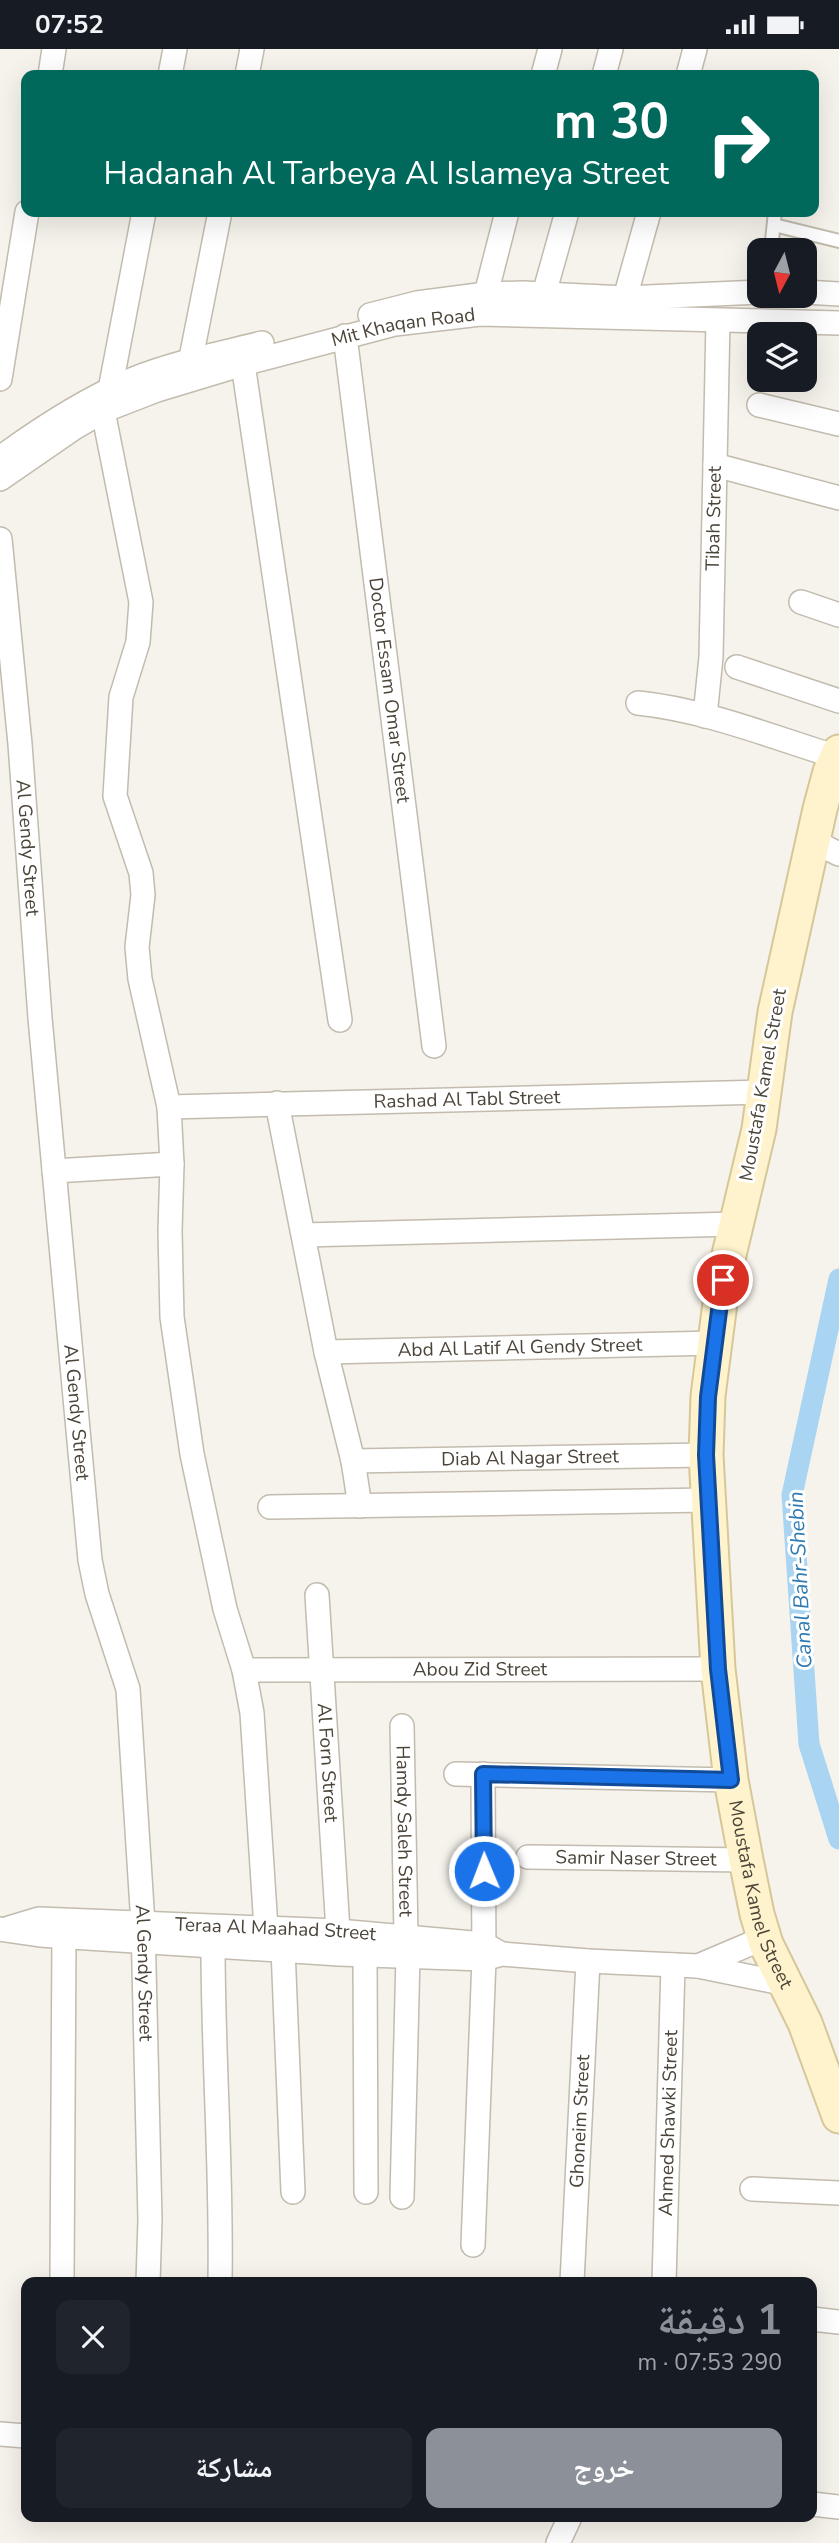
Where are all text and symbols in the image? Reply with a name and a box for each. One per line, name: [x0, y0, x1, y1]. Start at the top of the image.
text: 07:52: [35, 7, 104, 42]
text: 30 m: [554, 88, 669, 155]
icon: right: [693, 98, 784, 189]
text: Hadanah Al Tarbeya Al Islameya Street: [104, 152, 669, 195]
north arrow: [747, 238, 817, 308]
map controls: [747, 238, 817, 392]
street label: Mit Khaqan Road: [328, 302, 477, 353]
button: layers: [747, 322, 817, 392]
street label: Tibah Street: [700, 465, 728, 571]
street label: Doctor Essam Omar Street: [362, 576, 416, 805]
street label: Al Gendy Street: [10, 779, 46, 917]
street label: Moustafa Kamel Street: [733, 986, 793, 1183]
street label: Rashad Al Tabl Street: [373, 1084, 561, 1115]
pin: [693, 1250, 753, 1310]
icon: arrive: [704, 1261, 742, 1299]
street label: Abd Al Latif Al Gendy Street: [397, 1332, 643, 1363]
street label: Al Gendy Street: [57, 1343, 96, 1482]
street label: Diab Al Nagar Street: [441, 1443, 619, 1473]
water label: Canal Bahr-Shebin: [781, 1491, 819, 1669]
street label: Abou Zid Street: [413, 1656, 548, 1683]
street label: Al Forn Street: [311, 1702, 344, 1823]
street label: Hamdy Saleh Street: [389, 1745, 419, 1917]
street label: Moustafa Kamel Street: [722, 1798, 799, 1993]
position arrow: [447, 1834, 521, 1908]
street label: Samir Naser Street: [555, 1844, 717, 1873]
street label: Al Gendy Street: [129, 1904, 159, 2042]
street label: Teraa Al Maahad Street: [174, 1911, 377, 1947]
street label: Ahmed Shawki Street: [653, 2029, 684, 2216]
street label: Ghoneim Street: [564, 2054, 596, 2189]
text: 1 دقيقة: [657, 2292, 782, 2349]
button: close: [56, 2300, 130, 2374]
text: 290 m · 07:53: [637, 2347, 782, 2378]
button: مشاركة: [56, 2428, 412, 2508]
button: خروج: [426, 2428, 782, 2508]

